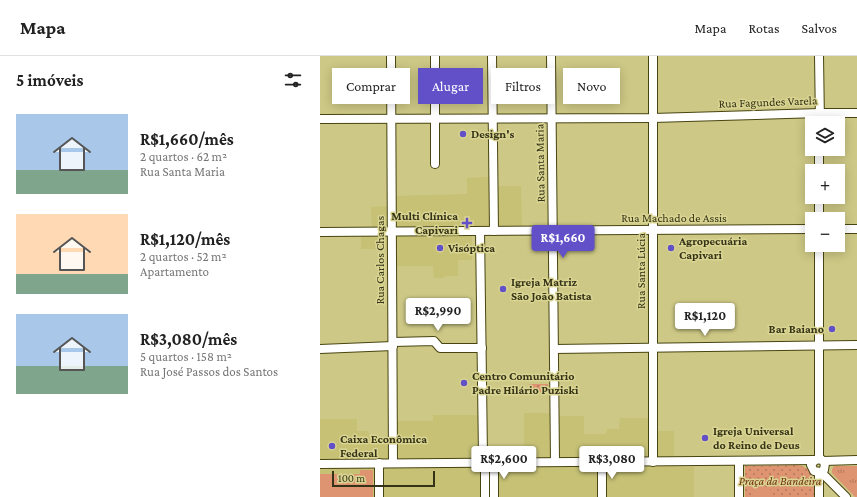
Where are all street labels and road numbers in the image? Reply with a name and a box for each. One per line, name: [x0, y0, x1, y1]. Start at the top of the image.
street label: Rua Fagundes Varela: [718, 93, 818, 111]
street label: Rua Santa Maria: [532, 123, 548, 202]
street label: Rua Machado de Assis: [621, 211, 727, 225]
street label: Rua Carlos Chagas: [373, 215, 387, 304]
street label: Rua Santa Lúcia: [634, 233, 648, 309]

